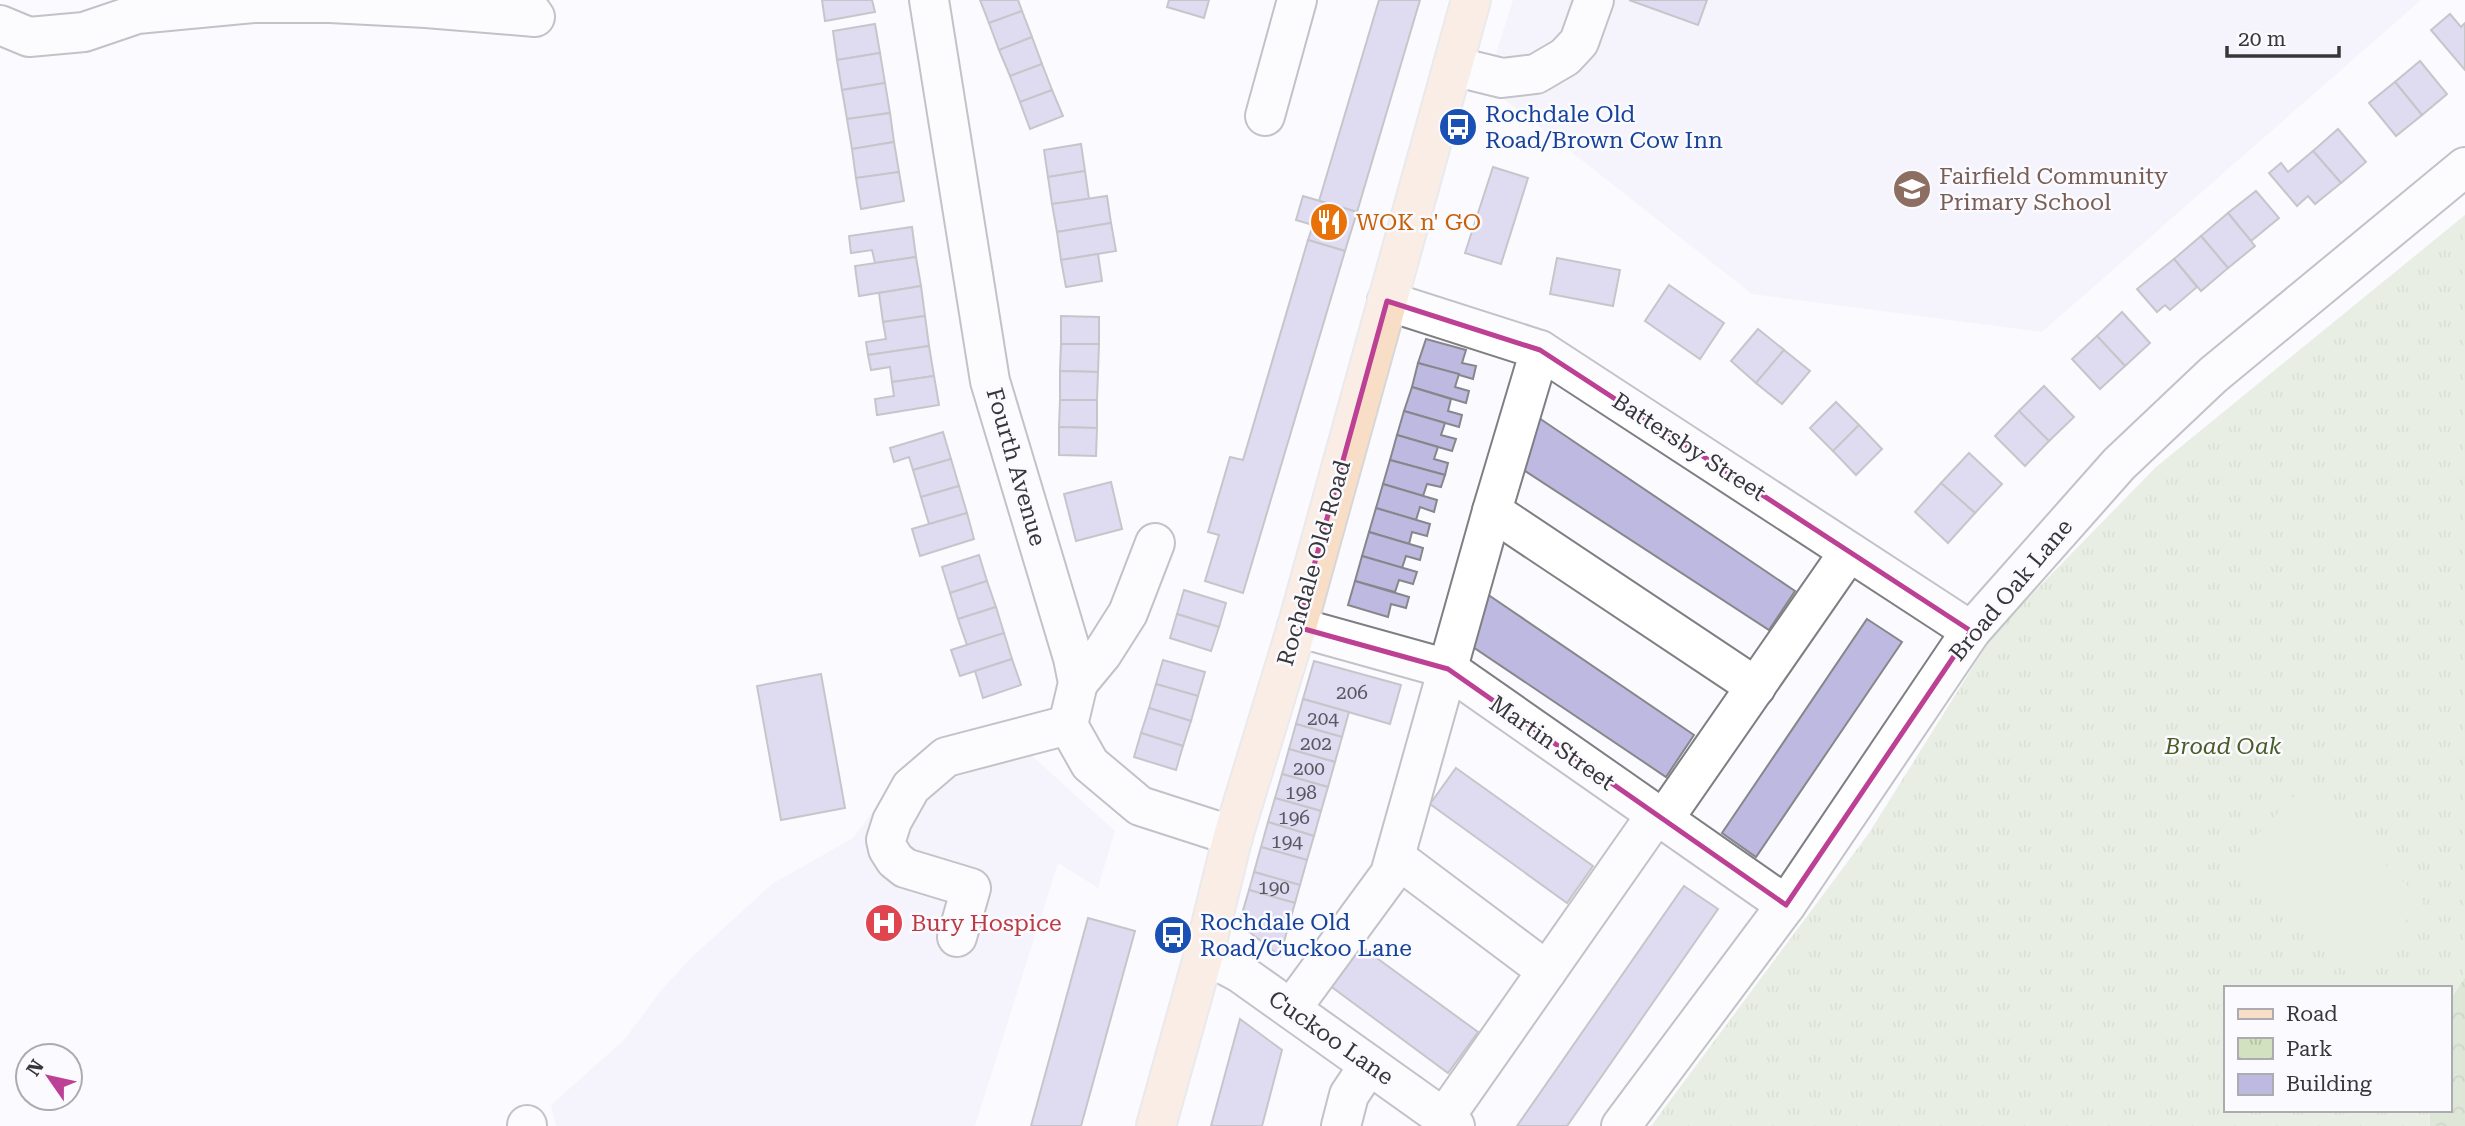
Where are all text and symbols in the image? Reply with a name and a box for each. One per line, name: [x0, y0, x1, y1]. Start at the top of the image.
scale bar: [2227, 14, 2339, 58]
text: 20 m: [2238, 27, 2286, 51]
place label: Rochdale Old Road/Brown Cow Inn: [1485, 101, 1723, 154]
bus stop icon: Rochdale Old Road/Brown Cow Inn: [1437, 106, 1479, 148]
place label: Fairfield Community Primary School: [1939, 163, 2168, 216]
school or university icon: Fairfield Community Primary School: [1891, 168, 1933, 210]
restaurant icon: WOK n' GO: [1308, 201, 1350, 243]
place label: WOK n' GO: [1356, 209, 1481, 236]
street label: Fourth Avenue: [981, 385, 1051, 549]
street label: Battersby Street: [1607, 387, 1771, 507]
street label: Rochdale Old Road: [1272, 457, 1356, 669]
street label: Broad Oak Lane: [1944, 514, 2078, 666]
house number: 206: [1336, 681, 1368, 704]
street label: Martin Street: [1484, 690, 1620, 796]
house number: 204: [1307, 707, 1339, 730]
house number: 202: [1300, 732, 1332, 755]
park label: Broad Oak: [2164, 733, 2282, 760]
house number: 200: [1293, 757, 1325, 780]
house number: 198: [1285, 781, 1317, 804]
house number: 196: [1278, 806, 1310, 829]
house number: 194: [1271, 830, 1303, 853]
house number: 190: [1258, 876, 1290, 899]
hospital icon: Bury Hospice: [863, 902, 905, 944]
place label: Rochdale Old Road/Cuckoo Lane: [1200, 909, 1412, 962]
place label: Bury Hospice: [911, 910, 1062, 937]
bus stop icon: Rochdale Old Road/Cuckoo Lane: [1152, 914, 1194, 956]
street label: Cuckoo Lane: [1263, 985, 1399, 1091]
legend: [2224, 986, 2451, 1112]
text: Road: [2286, 1002, 2338, 1026]
text: Park: [2286, 1037, 2332, 1061]
north arrow: [14, 1042, 84, 1112]
text: N: [22, 1055, 49, 1080]
text: Building: [2286, 1072, 2372, 1096]

